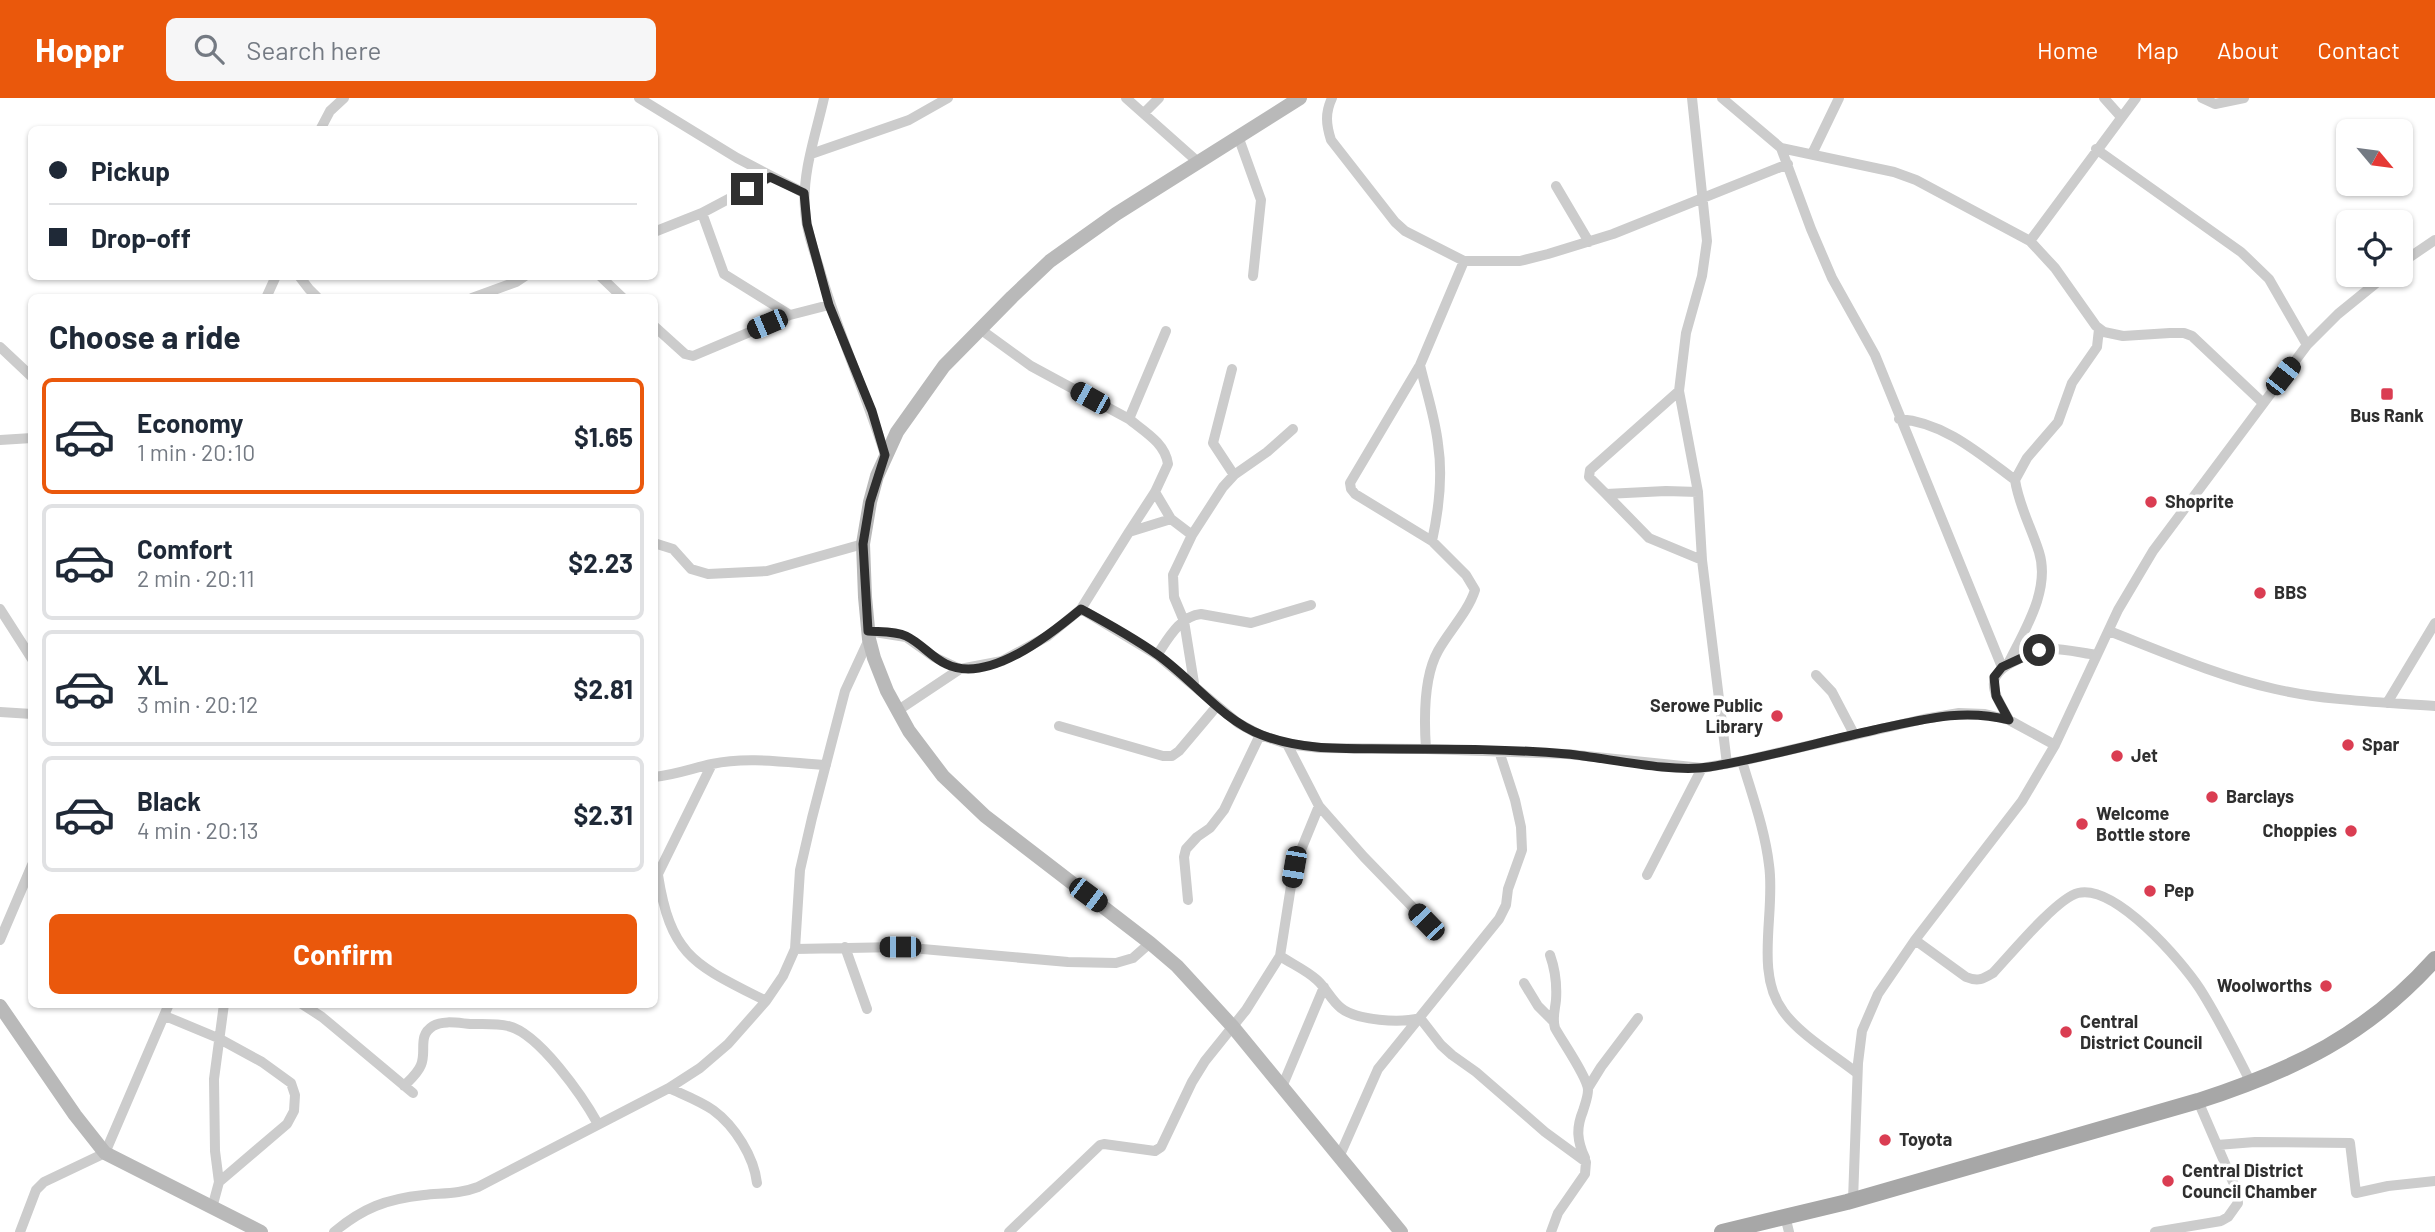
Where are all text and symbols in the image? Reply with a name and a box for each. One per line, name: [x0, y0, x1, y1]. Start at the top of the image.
search box: [166, 18, 656, 81]
text: Hoppr: [35, 29, 124, 69]
icon: search: [190, 30, 228, 68]
text: Search here: [246, 34, 381, 65]
text: Home: [2037, 35, 2098, 64]
text: Map: [2136, 35, 2179, 64]
text: About: [2217, 35, 2279, 64]
text: Contact: [2317, 35, 2400, 64]
north arrow: [2336, 119, 2413, 196]
map controls: [2336, 119, 2413, 287]
text: Pickup: [91, 155, 170, 186]
route end: [731, 173, 763, 205]
button: locate: [2336, 210, 2413, 287]
text: Drop-off: [91, 222, 191, 253]
car: [744, 306, 791, 342]
text: Choose a ride: [49, 317, 241, 355]
car: [2262, 353, 2305, 399]
car: [1067, 379, 1114, 417]
marker: Bus Rank: [2379, 386, 2395, 402]
place label: Bus Rank: [2350, 404, 2424, 426]
icon: car: [53, 405, 116, 468]
text: Economy: [137, 407, 243, 438]
text: $1.65: [574, 421, 633, 452]
text: 1 min · 20:10: [137, 438, 255, 466]
place label: Shoprite: [2165, 490, 2234, 512]
marker: Shoprite: [2143, 494, 2159, 510]
icon: car: [53, 531, 116, 594]
text: Comfort: [137, 533, 233, 564]
text: $2.23: [568, 547, 633, 578]
text: 2 min · 20:11: [137, 564, 255, 592]
place label: BBS: [2274, 581, 2307, 603]
marker: BBS: [2252, 585, 2268, 601]
route start: [2023, 634, 2055, 666]
icon: car: [53, 657, 116, 720]
text: XL: [137, 659, 168, 690]
text: $2.81: [574, 673, 633, 704]
text: 3 min · 20:12: [137, 690, 258, 718]
place label: Serowe Public Library: [1650, 694, 1763, 737]
marker: Serowe Public Library: [1769, 708, 1785, 724]
place label: Spar: [2362, 733, 2399, 755]
marker: Spar: [2340, 737, 2356, 753]
place label: Jet: [2131, 744, 2158, 766]
marker: Jet: [2109, 748, 2125, 764]
icon: car: [53, 783, 116, 846]
text: Black: [137, 785, 201, 816]
place label: Barclays: [2226, 785, 2294, 807]
marker: Barclays: [2204, 789, 2220, 805]
text: $2.31: [573, 799, 633, 830]
place label: Welcome Bottle store: [2096, 802, 2191, 845]
text: 4 min · 20:13: [137, 816, 259, 844]
marker: Welcome Bottle store: [2074, 816, 2090, 832]
place label: Choppies: [2262, 819, 2337, 841]
marker: Choppies: [2343, 823, 2359, 839]
car: [1281, 844, 1308, 890]
car: [1065, 874, 1112, 916]
place label: Pep: [2164, 879, 2194, 901]
marker: Pep: [2142, 883, 2158, 899]
car: [1404, 900, 1449, 944]
button: Confirm: [49, 914, 637, 994]
car: [880, 937, 922, 958]
place label: Woolworths: [2217, 974, 2312, 996]
marker: Woolworths: [2318, 978, 2334, 994]
place label: Central District Council: [2080, 1010, 2202, 1053]
marker: Central District Council: [2058, 1024, 2074, 1040]
place label: Toyota: [1899, 1128, 1952, 1150]
marker: Toyota: [1877, 1132, 1893, 1148]
place label: Central District Council Chamber: [2182, 1159, 2317, 1202]
marker: Central District Council Chamber: [2160, 1173, 2176, 1189]

